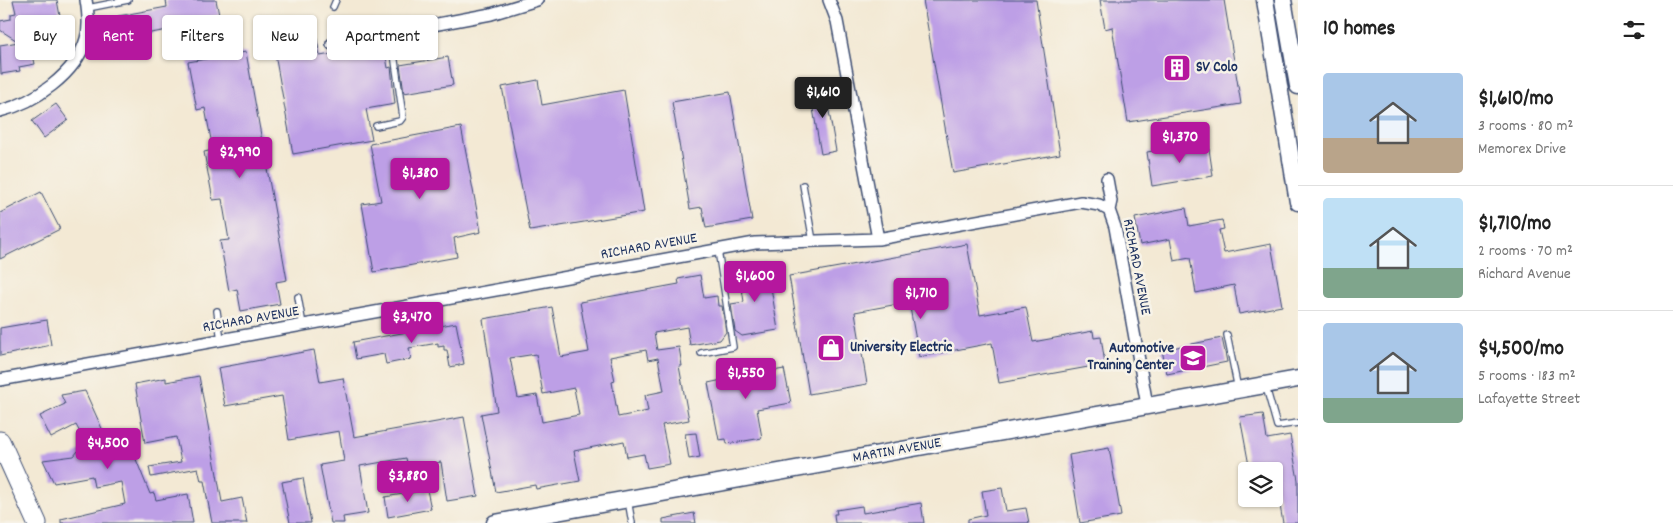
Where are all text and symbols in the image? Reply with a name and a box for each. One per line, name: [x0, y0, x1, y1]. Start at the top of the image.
chip: Buy: [15, 15, 75, 60]
chip: Rent: [85, 15, 152, 60]
chip: Filters: [162, 15, 243, 60]
chip: New: [253, 15, 317, 60]
chip: Apartment: [327, 15, 438, 60]
text: 10 homes: [1323, 15, 1395, 45]
icon: filters: [1620, 16, 1648, 44]
building icon: SV Colo: [1162, 53, 1192, 83]
place label: SV Colo: [1196, 57, 1238, 79]
pin: $1,610: [782, 76, 864, 119]
text: $1,610: [806, 81, 840, 104]
text: $1,610/mo: [1478, 85, 1553, 115]
icon: home: [1363, 93, 1423, 153]
text: 3 rooms · 80 m²: [1478, 115, 1573, 138]
pin: $1,370: [1139, 121, 1221, 164]
text: $1,370: [1162, 126, 1198, 149]
pin: $2,990: [199, 136, 281, 179]
text: Memorex Drive: [1478, 138, 1566, 161]
text: $2,990: [219, 141, 261, 164]
pin: $1,380: [379, 158, 461, 200]
text: $1,380: [402, 162, 438, 185]
text: $1,710/mo: [1478, 210, 1551, 240]
street label: RICHARD AVENUE: [1116, 217, 1156, 317]
icon: home: [1363, 218, 1423, 278]
street label: RICHARD AVENUE: [599, 228, 699, 266]
text: 2 rooms · 70 m²: [1478, 240, 1573, 263]
pin: $1,600: [714, 260, 796, 303]
text: Richard Avenue: [1478, 263, 1571, 286]
text: $1,600: [735, 265, 775, 288]
pin: $1,710: [880, 278, 962, 320]
text: $1,710: [904, 282, 938, 305]
street label: RICHARD AVENUE: [201, 301, 301, 339]
pin: $3,470: [371, 302, 453, 344]
text: $3,470: [392, 306, 432, 329]
shop icon: University Electric: [816, 333, 846, 363]
text: $4,500/mo: [1478, 335, 1564, 365]
place label: University Electric: [850, 337, 952, 359]
place label: Automotive Training Center: [1087, 338, 1174, 377]
school or university icon: Automotive Training Center: [1178, 343, 1208, 373]
icon: home: [1363, 343, 1423, 403]
pin: $1,550: [705, 358, 787, 400]
text: $1,550: [727, 362, 765, 385]
text: 5 rooms · 183 m²: [1478, 365, 1575, 388]
text: Lafayette Street: [1478, 388, 1580, 411]
pin: $4,500: [67, 428, 149, 470]
text: $4,500: [87, 432, 129, 455]
street label: MARTIN AVENUE: [851, 432, 943, 470]
pin: $3,880: [367, 460, 449, 503]
map controls: [1238, 462, 1283, 507]
button: layers: [1238, 462, 1283, 507]
text: $3,880: [388, 465, 428, 488]

